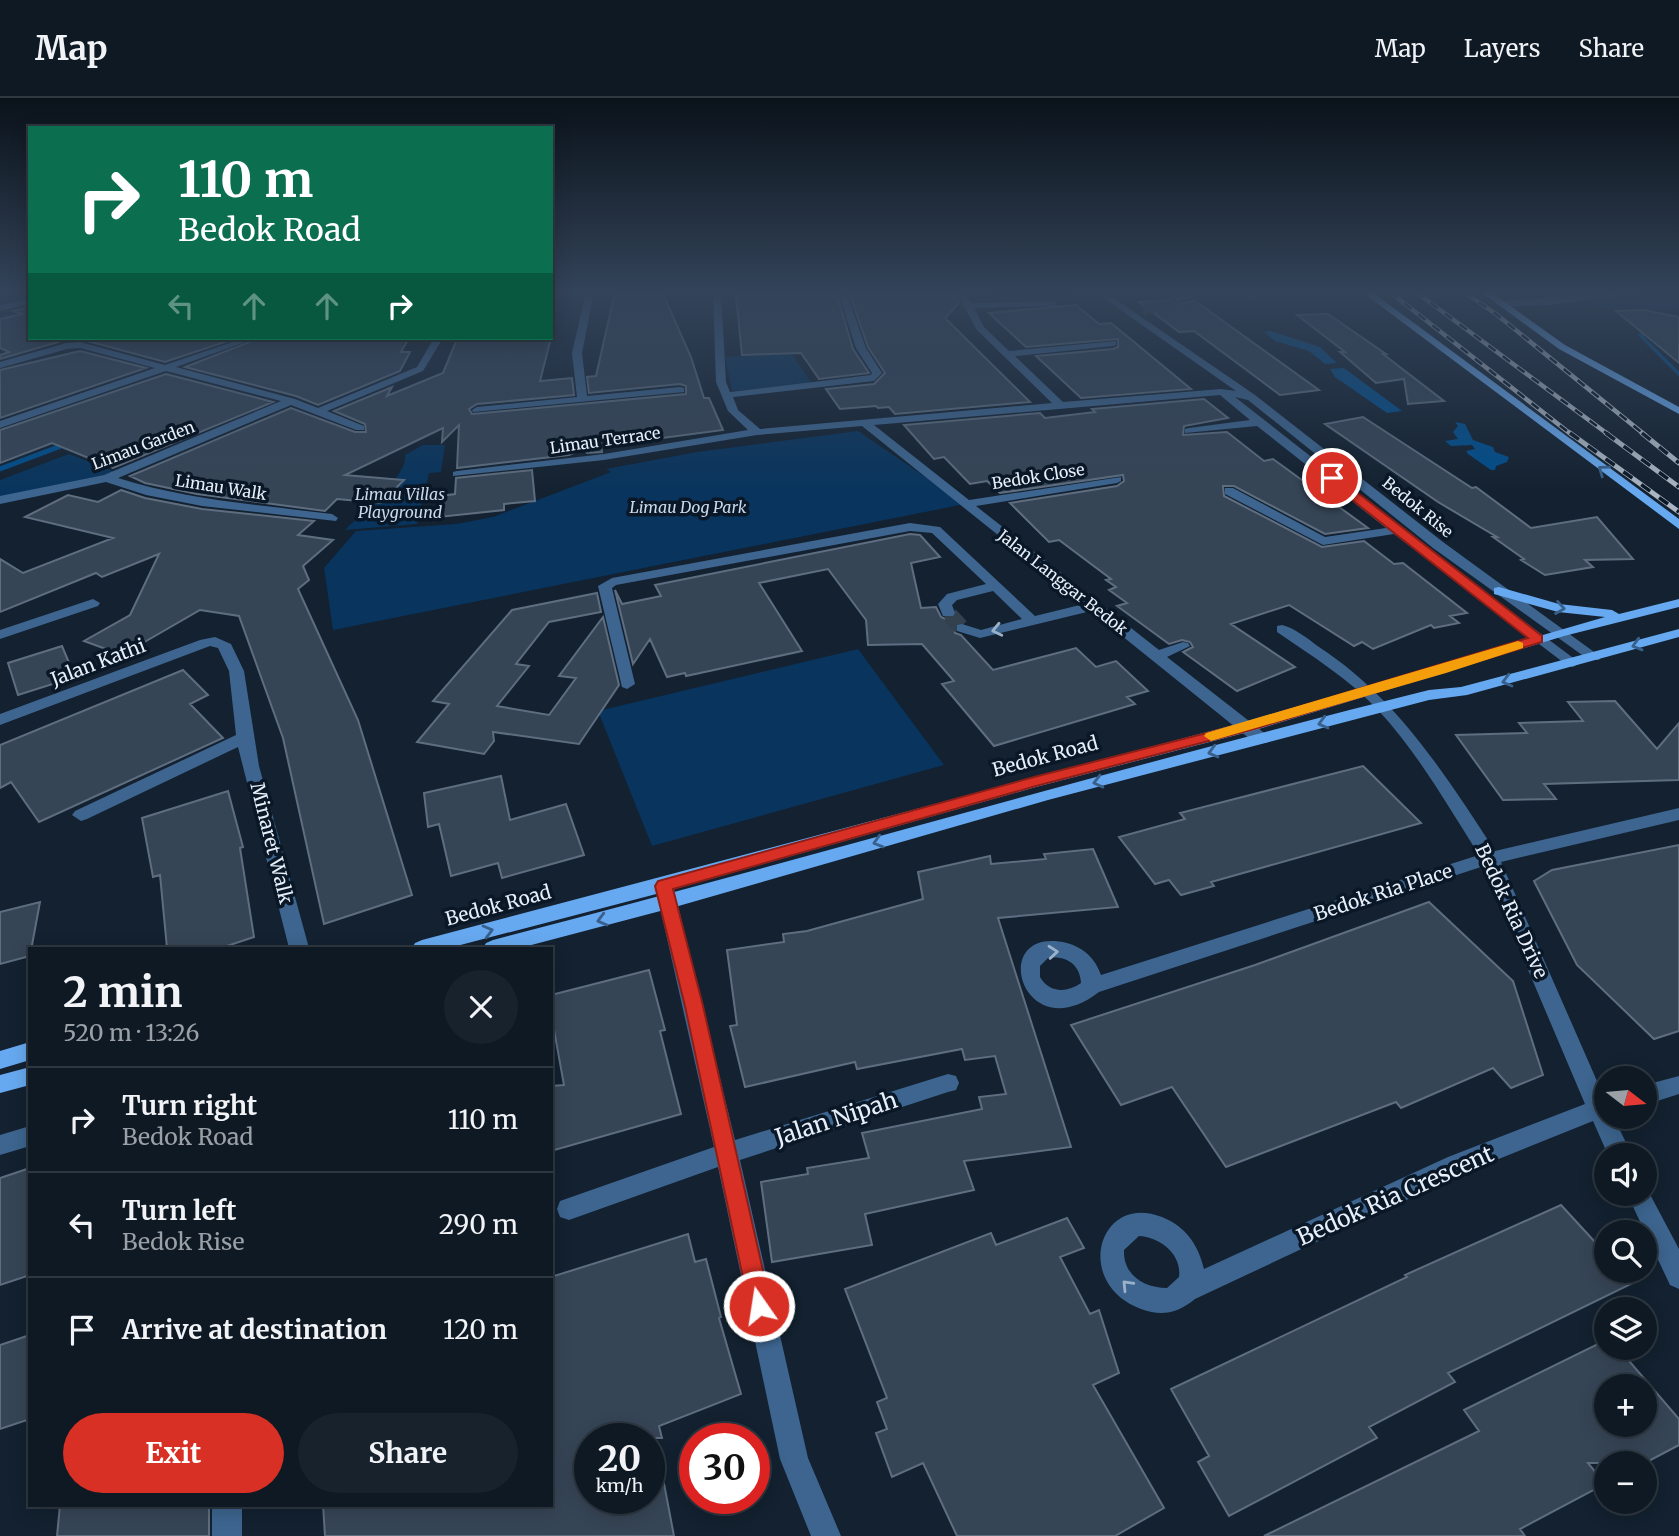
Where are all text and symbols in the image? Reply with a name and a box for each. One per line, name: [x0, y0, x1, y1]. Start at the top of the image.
text: Map: [35, 28, 108, 69]
text: Map: [1375, 33, 1426, 64]
text: Layers: [1464, 33, 1540, 64]
text: Share: [1578, 33, 1644, 64]
text: 110 m: [178, 149, 313, 210]
icon: right: [63, 154, 154, 245]
text: Bedok Road: [178, 210, 361, 250]
icon: left: [162, 287, 200, 325]
icon: ahead: [235, 287, 273, 325]
icon: ahead: [308, 287, 346, 325]
icon: right: [381, 287, 419, 325]
street label: Limau Garden: [89, 416, 198, 474]
street label: Limau Terrace: [549, 422, 661, 458]
pin: [1302, 448, 1362, 508]
street label: Bedok Close: [990, 459, 1086, 493]
icon: arrive: [1313, 459, 1351, 497]
one-way arrow: [1598, 466, 1611, 478]
street label: Limau Walk: [174, 470, 269, 504]
street label: Bedok Rise: [1379, 472, 1457, 542]
park label: Limau Villas Playground: [355, 484, 445, 522]
park label: Limau Dog Park: [630, 497, 747, 517]
street label: Jalan Langgar Bedok: [993, 524, 1133, 639]
one-way arrow: [1554, 600, 1566, 615]
one-way arrow: [991, 622, 1003, 636]
street label: Jalan Kathi: [46, 633, 149, 691]
one-way arrow: [1631, 636, 1643, 651]
one-way arrow: [1501, 672, 1513, 687]
one-way arrow: [1317, 715, 1329, 729]
street label: Bedok Road: [989, 730, 1101, 782]
one-way arrow: [1207, 744, 1219, 758]
one-way arrow: [1092, 774, 1104, 788]
street label: Minaret Walk: [245, 780, 299, 906]
one-way arrow: [873, 834, 885, 849]
street label: Bedok Ria Drive: [1470, 840, 1554, 982]
street label: Bedok Ria Place: [1311, 858, 1455, 926]
street label: Bedok Road: [442, 879, 554, 931]
one-way arrow: [596, 912, 608, 926]
one-way arrow: [481, 925, 493, 939]
one-way arrow: [1048, 945, 1059, 960]
text: 2 min: [63, 966, 183, 1018]
button: close: [444, 970, 518, 1044]
text: 520 m · 13:26: [63, 1018, 199, 1047]
north arrow: [1594, 1066, 1657, 1129]
map controls: [1594, 1066, 1657, 1514]
street label: Jalan Nipah: [770, 1085, 901, 1152]
text: Turn right: [122, 1089, 257, 1122]
icon: right: [63, 1101, 101, 1139]
text: 110 m: [448, 1103, 518, 1136]
text: Bedok Road: [122, 1122, 253, 1151]
street label: Bedok Ria Crescent: [1292, 1139, 1498, 1251]
button: sound: [1594, 1143, 1657, 1206]
text: Turn left: [122, 1194, 236, 1227]
icon: left: [63, 1206, 101, 1244]
text: 290 m: [439, 1208, 518, 1241]
button: search: [1594, 1220, 1657, 1283]
text: Bedok Rise: [122, 1227, 244, 1256]
position arrow: [722, 1269, 796, 1343]
one-way arrow: [1122, 1281, 1135, 1294]
button: layers: [1594, 1297, 1657, 1360]
icon: arrive: [63, 1311, 101, 1349]
text: Arrive at destination: [122, 1313, 387, 1346]
text: 120 m: [443, 1313, 518, 1346]
button: +: [1594, 1374, 1657, 1437]
button: Exit: [63, 1413, 284, 1493]
button: Share: [298, 1413, 518, 1493]
speed limit sign: 30: [679, 1423, 770, 1514]
text: 20: [598, 1437, 641, 1481]
button: −: [1594, 1451, 1657, 1514]
text: km/h: [596, 1474, 643, 1497]

